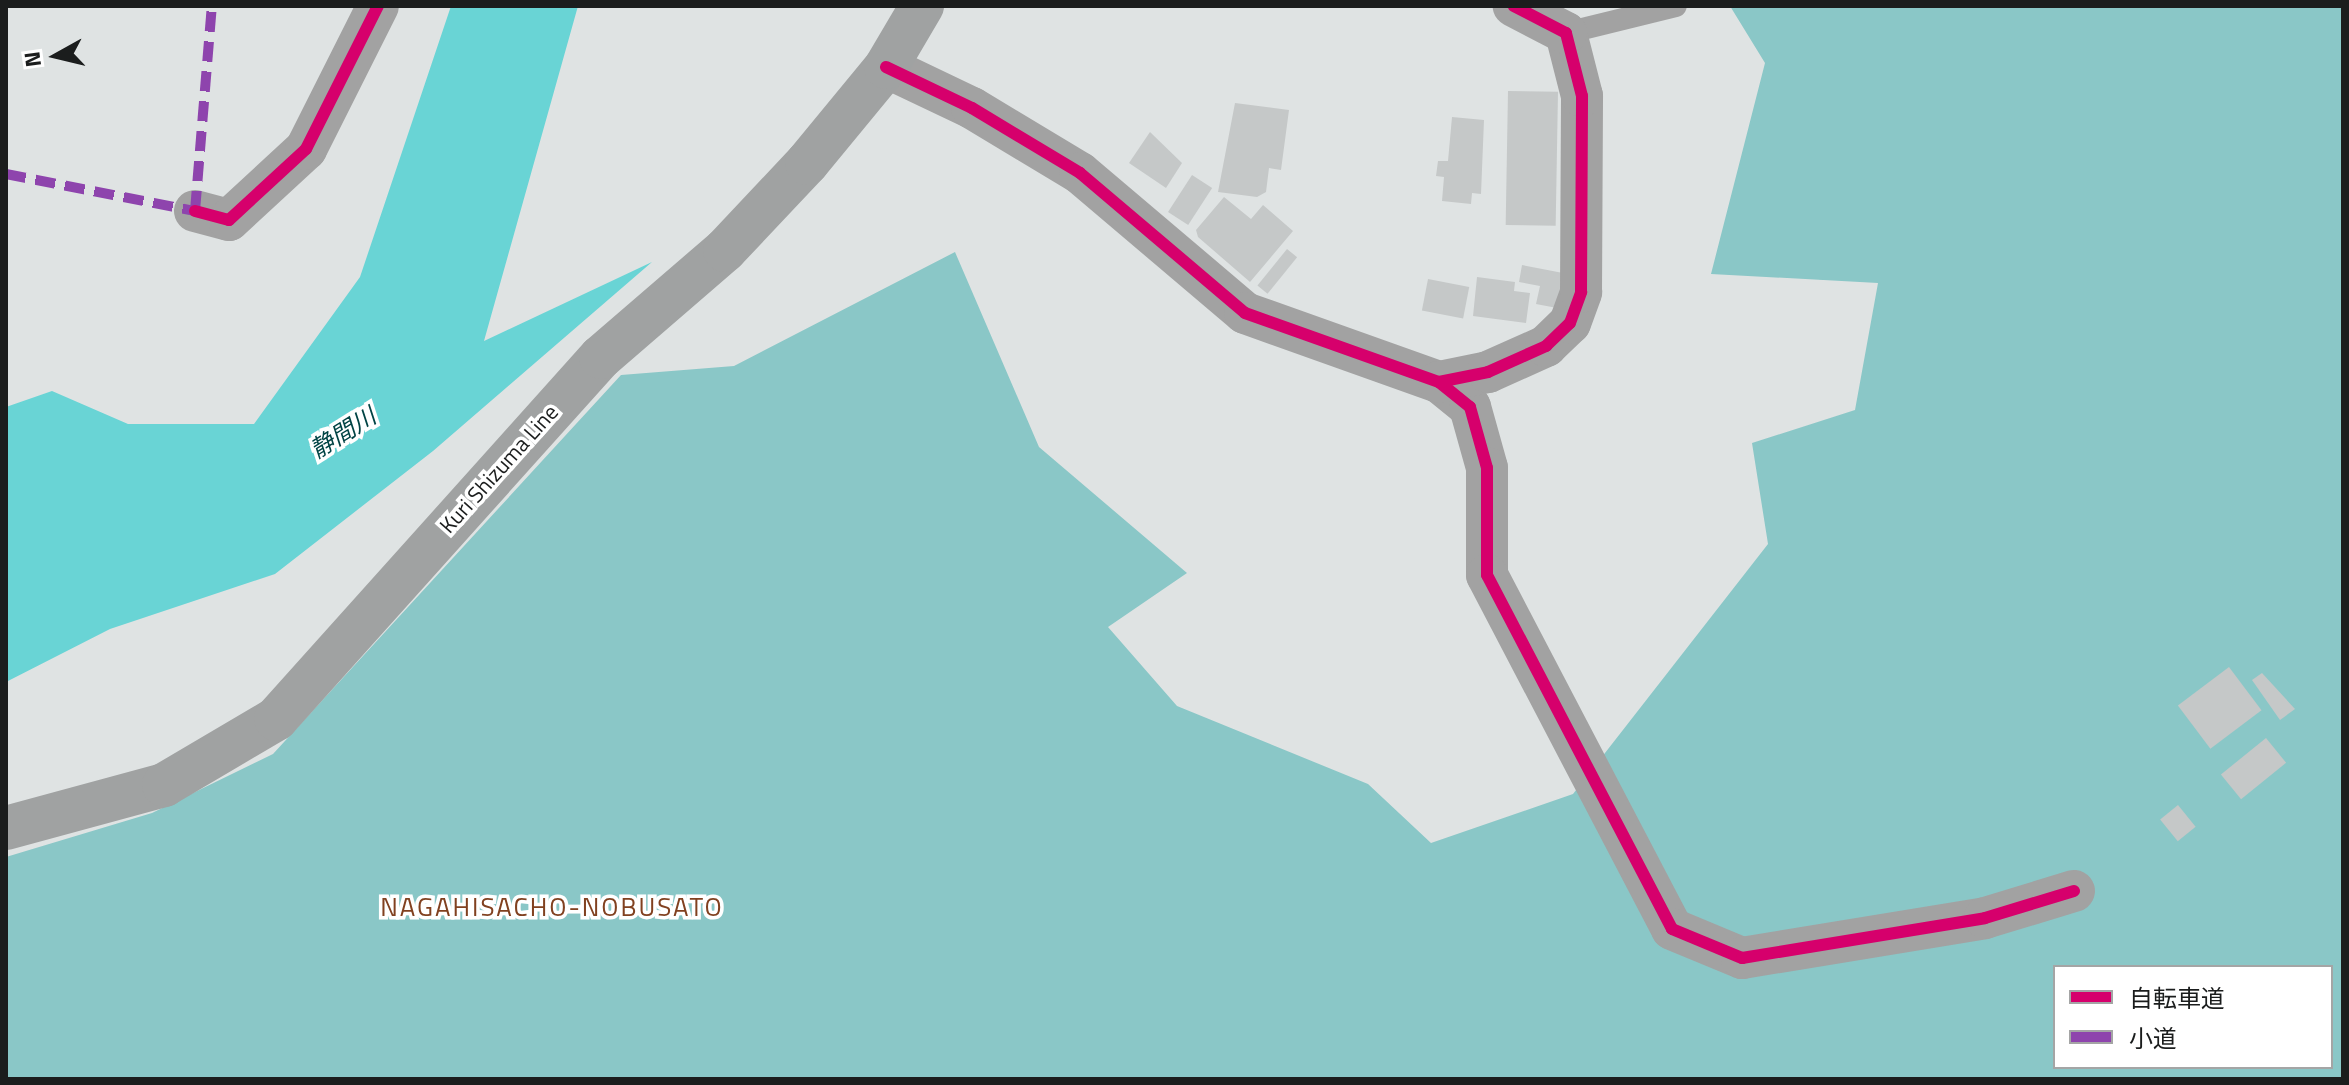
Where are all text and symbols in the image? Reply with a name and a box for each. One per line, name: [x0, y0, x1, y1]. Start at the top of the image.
north arrow: [16, 16, 96, 96]
text: N: [14, 49, 50, 69]
street label: Kuri Shizuma Line: [434, 399, 564, 539]
water label: 静間川: [305, 402, 381, 464]
district label: NAGAHISACHO-NOBUSATO: [380, 891, 724, 923]
legend: [2053, 965, 2333, 1069]
text: 自転車道: [2129, 980, 2225, 1016]
text: 小道: [2129, 1020, 2177, 1056]

